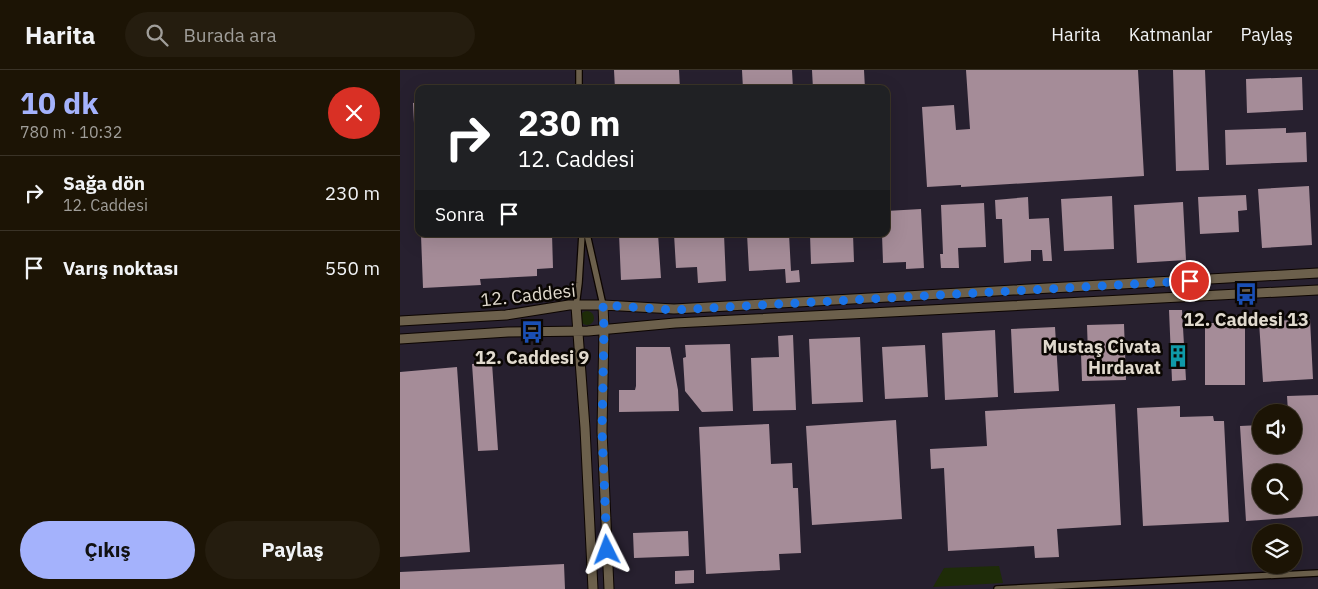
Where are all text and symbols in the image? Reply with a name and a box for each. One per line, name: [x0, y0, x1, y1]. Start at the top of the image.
search box: [125, 12, 475, 57]
text: Harita: [25, 19, 95, 51]
icon: search: [143, 21, 171, 49]
text: Burada ara: [183, 23, 277, 47]
text: Harita: [1051, 23, 1101, 46]
text: Katmanlar: [1129, 23, 1212, 46]
text: Paylaş: [1240, 23, 1293, 46]
text: 10 dk: [20, 83, 99, 122]
button: close: [328, 87, 380, 139]
text: 230 m: [518, 100, 621, 146]
icon: right: [435, 105, 500, 170]
text: 780 m · 10:32: [20, 122, 122, 142]
text: 12. Caddesi: [518, 144, 635, 173]
text: Sağa dön: [63, 171, 145, 195]
icon: right: [20, 179, 48, 207]
text: 230 m: [325, 181, 380, 205]
text: 12. Caddesi: [63, 195, 148, 215]
icon: arrive: [495, 200, 523, 228]
text: Sonra: [435, 202, 485, 226]
icon: arrive: [20, 254, 48, 282]
text: Varış noktası: [63, 256, 178, 280]
text: 550 m: [325, 256, 380, 280]
pin: [1169, 260, 1211, 302]
icon: arrive: [1176, 267, 1204, 295]
street label: 12. Caddesi: [479, 279, 577, 311]
bus stop icon: 12. Caddesi 13: [1233, 281, 1259, 307]
place label: 12. Caddesi 13: [1183, 308, 1309, 331]
bus stop icon: 12. Caddesi 9: [519, 319, 545, 345]
place label: Mustaş Civata Hırdavat: [1042, 335, 1161, 379]
building icon: Mustaş Civata Hırdavat: [1165, 343, 1191, 369]
place label: 12. Caddesi 9: [475, 346, 590, 369]
map controls: [1252, 404, 1302, 574]
button: sound: [1252, 404, 1302, 454]
button: search: [1252, 464, 1302, 514]
button: Çıkış: [20, 521, 195, 579]
button: Paylaş: [205, 521, 380, 579]
position arrow: [580, 523, 632, 575]
button: layers: [1252, 524, 1302, 574]

